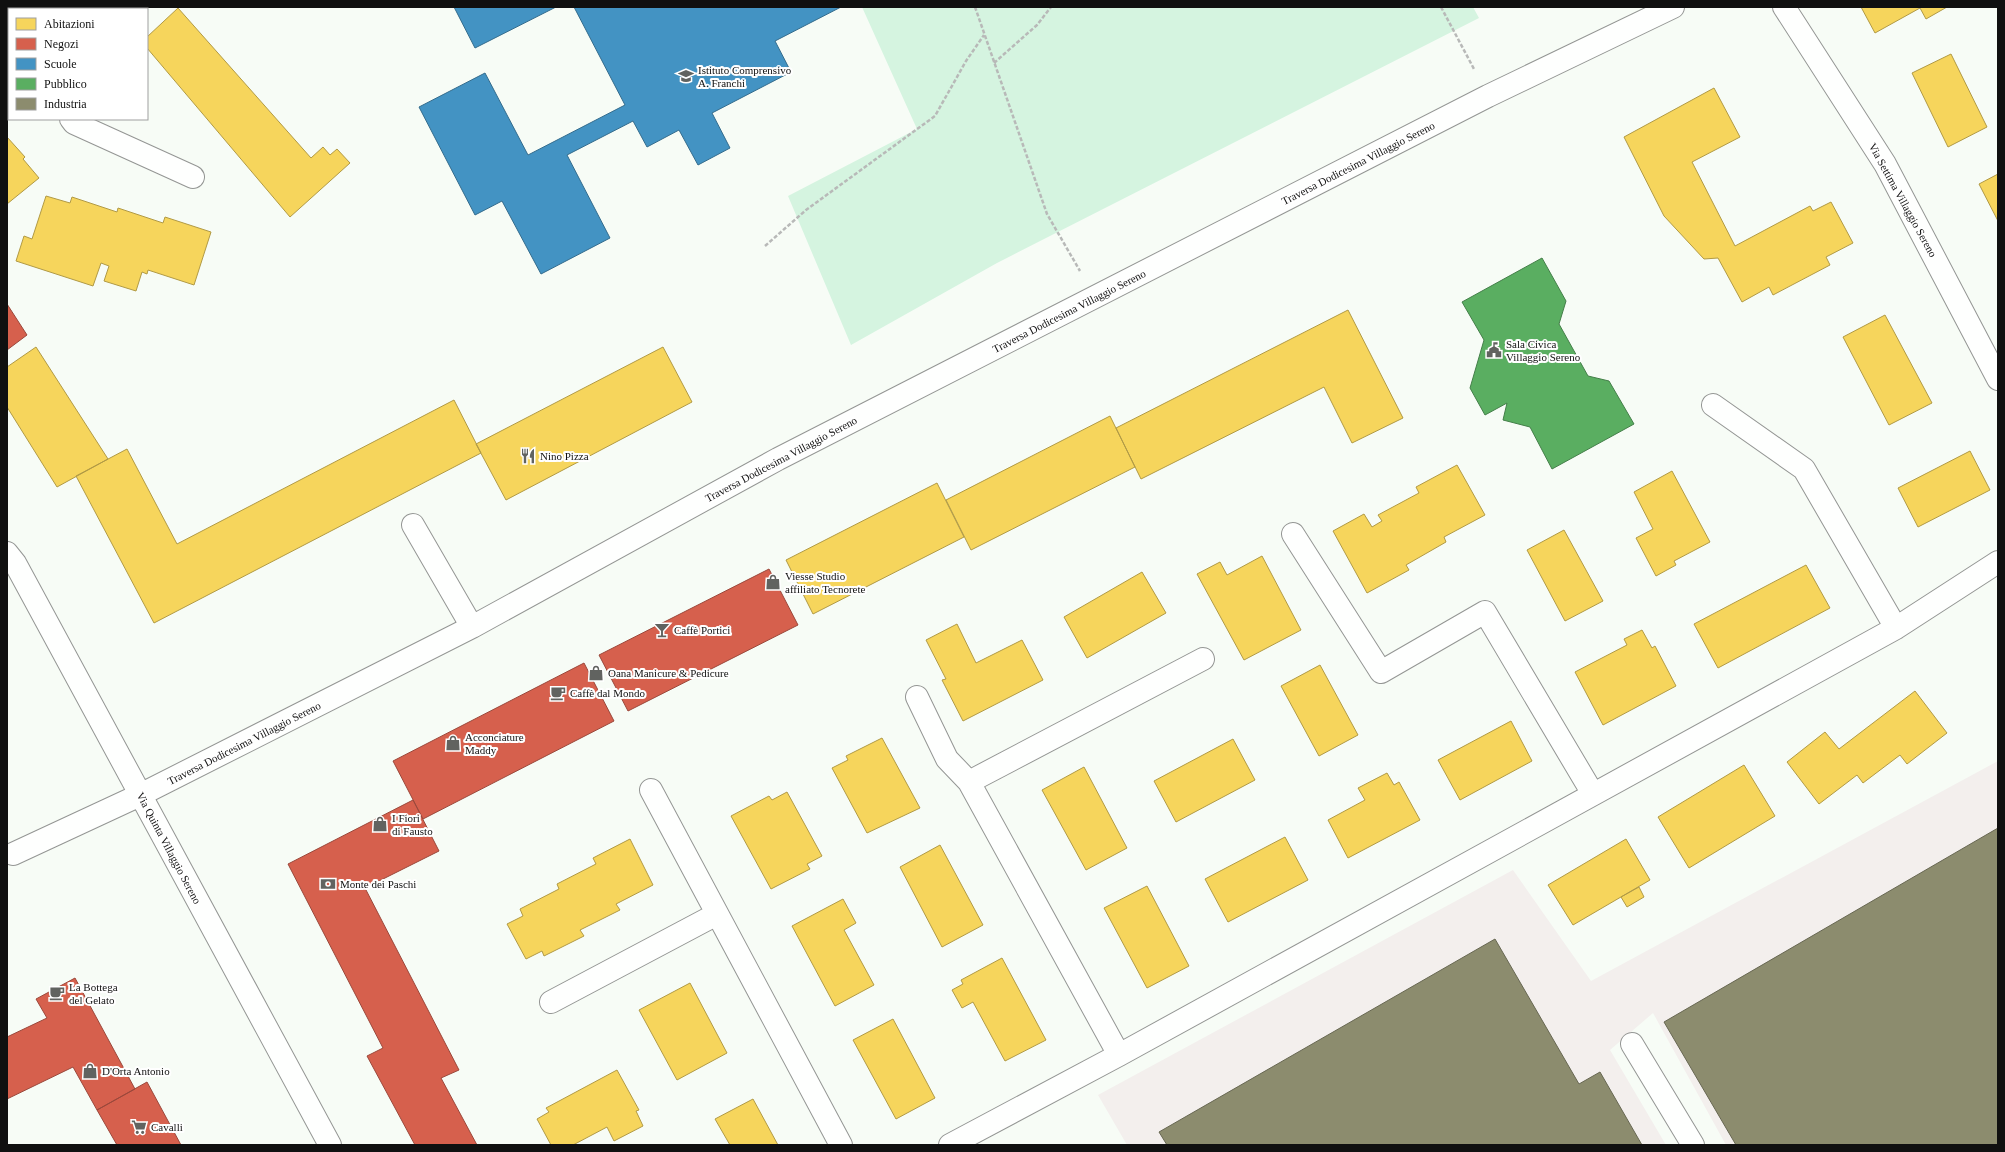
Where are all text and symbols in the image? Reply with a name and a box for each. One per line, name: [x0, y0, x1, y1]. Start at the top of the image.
legend: [8, 8, 148, 120]
text: Abitazioni: [44, 17, 95, 31]
text: Negozi: [44, 37, 79, 51]
text: Scuole: [44, 57, 77, 71]
place label: Istituto Comprensivo A. Franchi: [698, 64, 792, 89]
school or university icon: Istituto Comprensivo A. Franchi: [677, 67, 695, 85]
text: Pubblico: [44, 77, 87, 91]
text: Industria: [44, 97, 87, 111]
street label: Traversa Dodicesima Villaggio Sereno: [1279, 119, 1437, 207]
street label: Via Settima Villaggio Sereno: [1867, 141, 1940, 259]
street label: Traversa Dodicesima Villaggio Sereno: [990, 267, 1148, 355]
place label: Sala Civica Villaggio Sereno: [1506, 338, 1581, 363]
public building icon: Sala Civica Villaggio Sereno: [1485, 341, 1503, 359]
street label: Traversa Dodicesima Villaggio Sereno: [703, 414, 859, 504]
restaurant icon: Nino Pizza: [519, 447, 537, 465]
place label: Nino Pizza: [540, 450, 589, 462]
place label: Viesse Studio affiliato Tecnorete: [785, 570, 865, 595]
shop icon: Viesse Studio affiliato Tecnorete: [764, 573, 782, 591]
bar icon: Caffè Portici: [653, 621, 671, 639]
place label: Caffè Portici: [674, 624, 730, 636]
shop icon: Oana Manicure & Pedicure: [587, 664, 605, 682]
place label: Oana Manicure & Pedicure: [608, 667, 729, 679]
cafe icon: Caffè dal Mondo: [549, 684, 567, 702]
place label: Caffè dal Mondo: [570, 687, 645, 699]
street label: Traversa Dodicesima Villaggio Sereno: [165, 699, 323, 787]
place label: Acconciature Maddy: [465, 731, 524, 756]
shop icon: Acconciature Maddy: [444, 734, 462, 752]
street label: Via Quinta Villaggio Sereno: [134, 790, 204, 906]
place label: I Fiori di Fausto: [392, 812, 433, 837]
shop icon: I Fiori di Fausto: [371, 815, 389, 833]
bank icon: Monte dei Paschi: [319, 875, 337, 893]
place label: Monte dei Paschi: [340, 878, 416, 890]
place label: La Bottega del Gelato: [69, 981, 118, 1006]
cafe icon: La Bottega del Gelato: [48, 984, 66, 1002]
shop icon: D'Orta Antonio: [81, 1062, 99, 1080]
place label: D'Orta Antonio: [102, 1065, 170, 1077]
supermarket icon: Cavalli: [130, 1118, 148, 1136]
place label: Cavalli: [151, 1121, 183, 1133]

